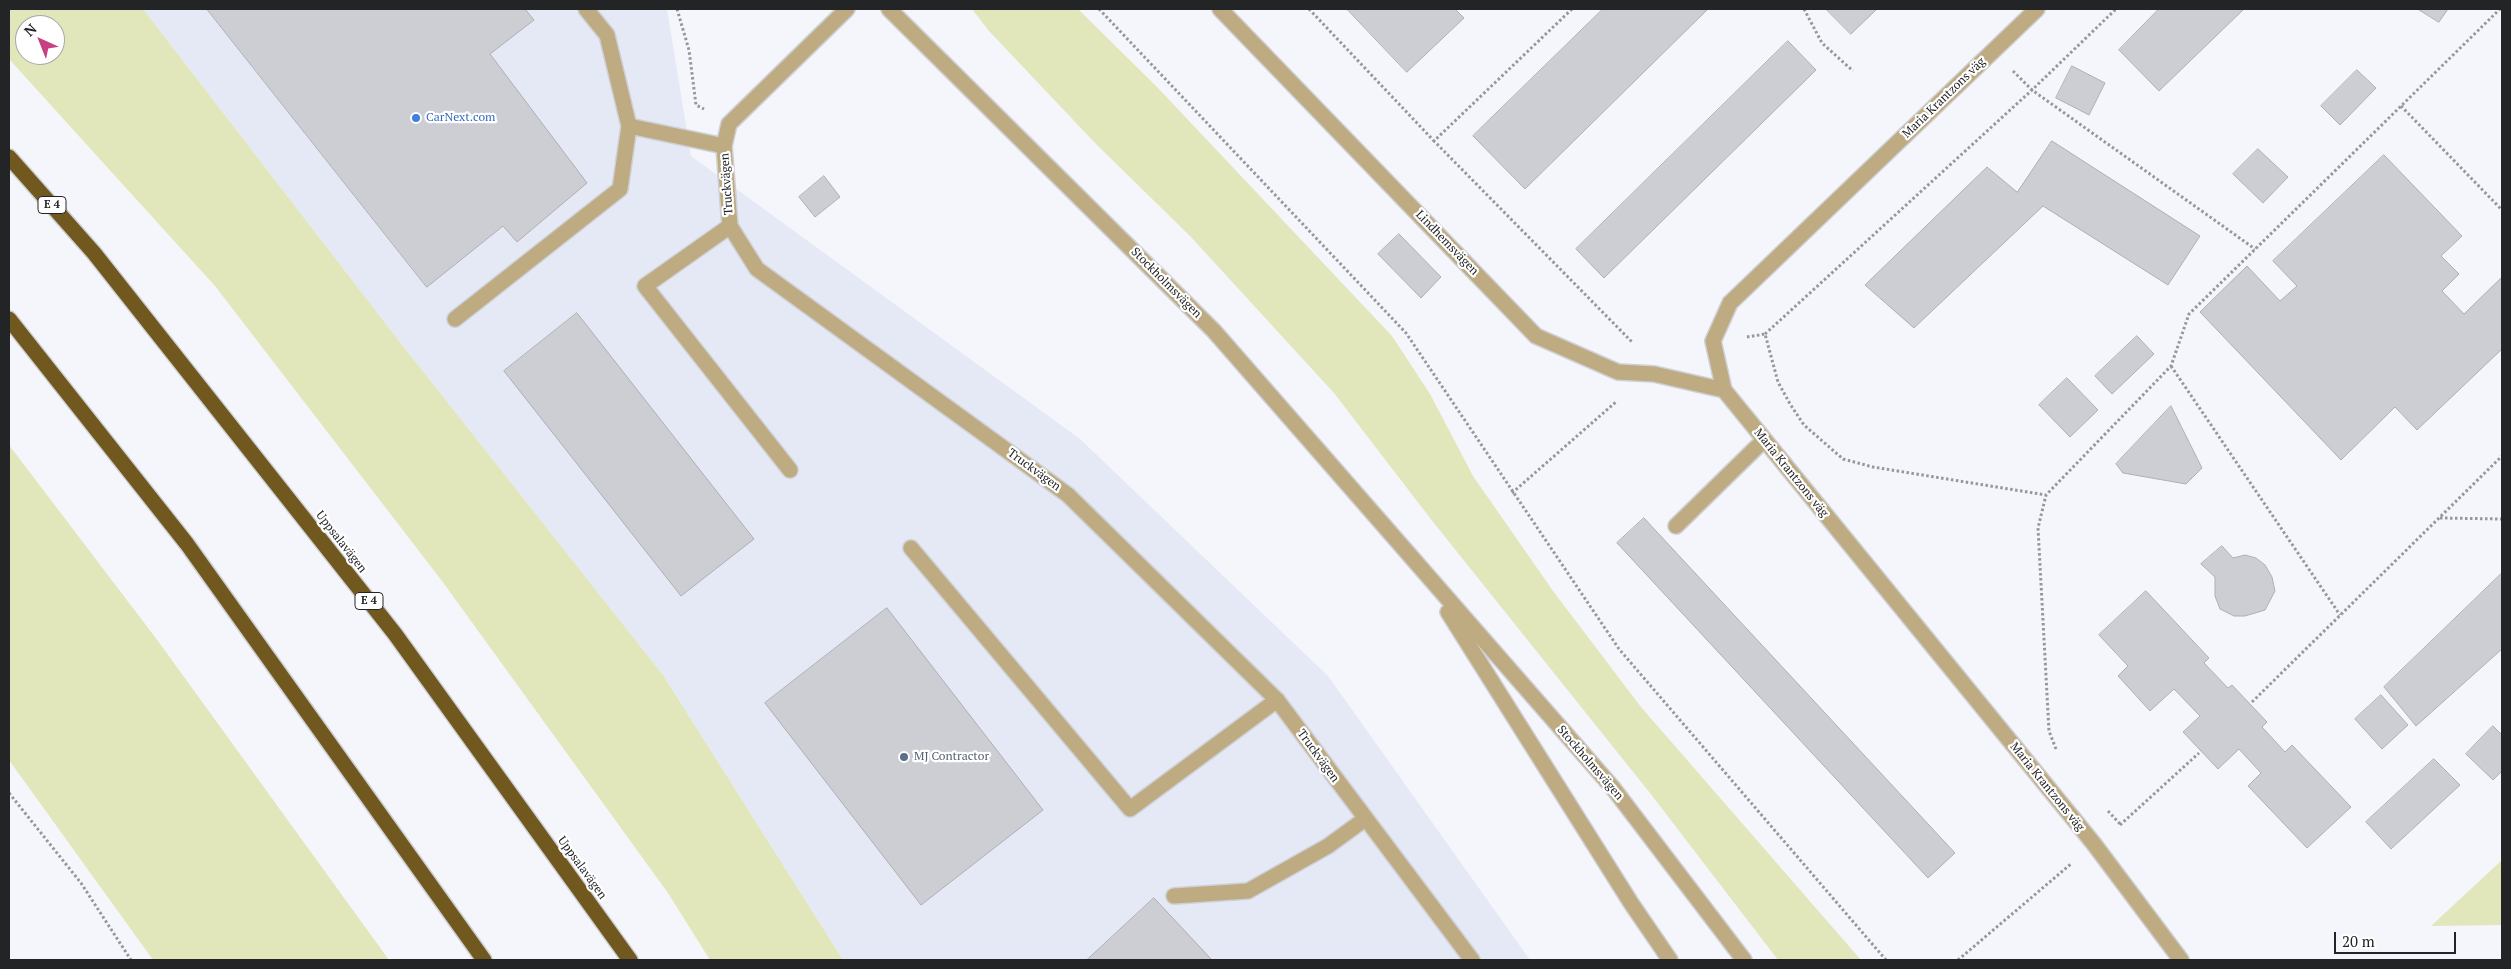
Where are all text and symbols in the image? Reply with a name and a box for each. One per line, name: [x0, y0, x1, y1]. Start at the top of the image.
north arrow: [15, 15, 65, 65]
text: N: [20, 19, 40, 40]
street label: Maria Krantzons väg: [1900, 55, 1988, 141]
place label: CarNext.com: [426, 111, 495, 125]
marker: CarNext.com: [410, 112, 422, 124]
street label: Truckvägen: [718, 153, 736, 215]
road number: E 4: [38, 196, 66, 214]
street label: Lindhemsvägen: [1413, 208, 1481, 278]
street label: Stockholmsvägen: [1128, 245, 1204, 321]
street label: Maria Krantzons väg: [1751, 426, 1831, 520]
street label: Truckvägen: [1005, 446, 1063, 494]
street label: Uppsalavägen: [312, 508, 370, 576]
road number: E 4: [355, 592, 383, 610]
street label: Stockholmsvägen: [1554, 723, 1626, 803]
street label: Truckvägen: [1294, 727, 1342, 785]
street label: Maria Krantzons väg: [2007, 740, 2087, 834]
place label: MJ Contractor: [914, 750, 989, 764]
marker: MJ Contractor: [898, 751, 910, 763]
street label: Uppsalavägen: [554, 834, 610, 902]
scale bar: [2336, 922, 2458, 954]
text: 20 m: [2342, 931, 2375, 951]

